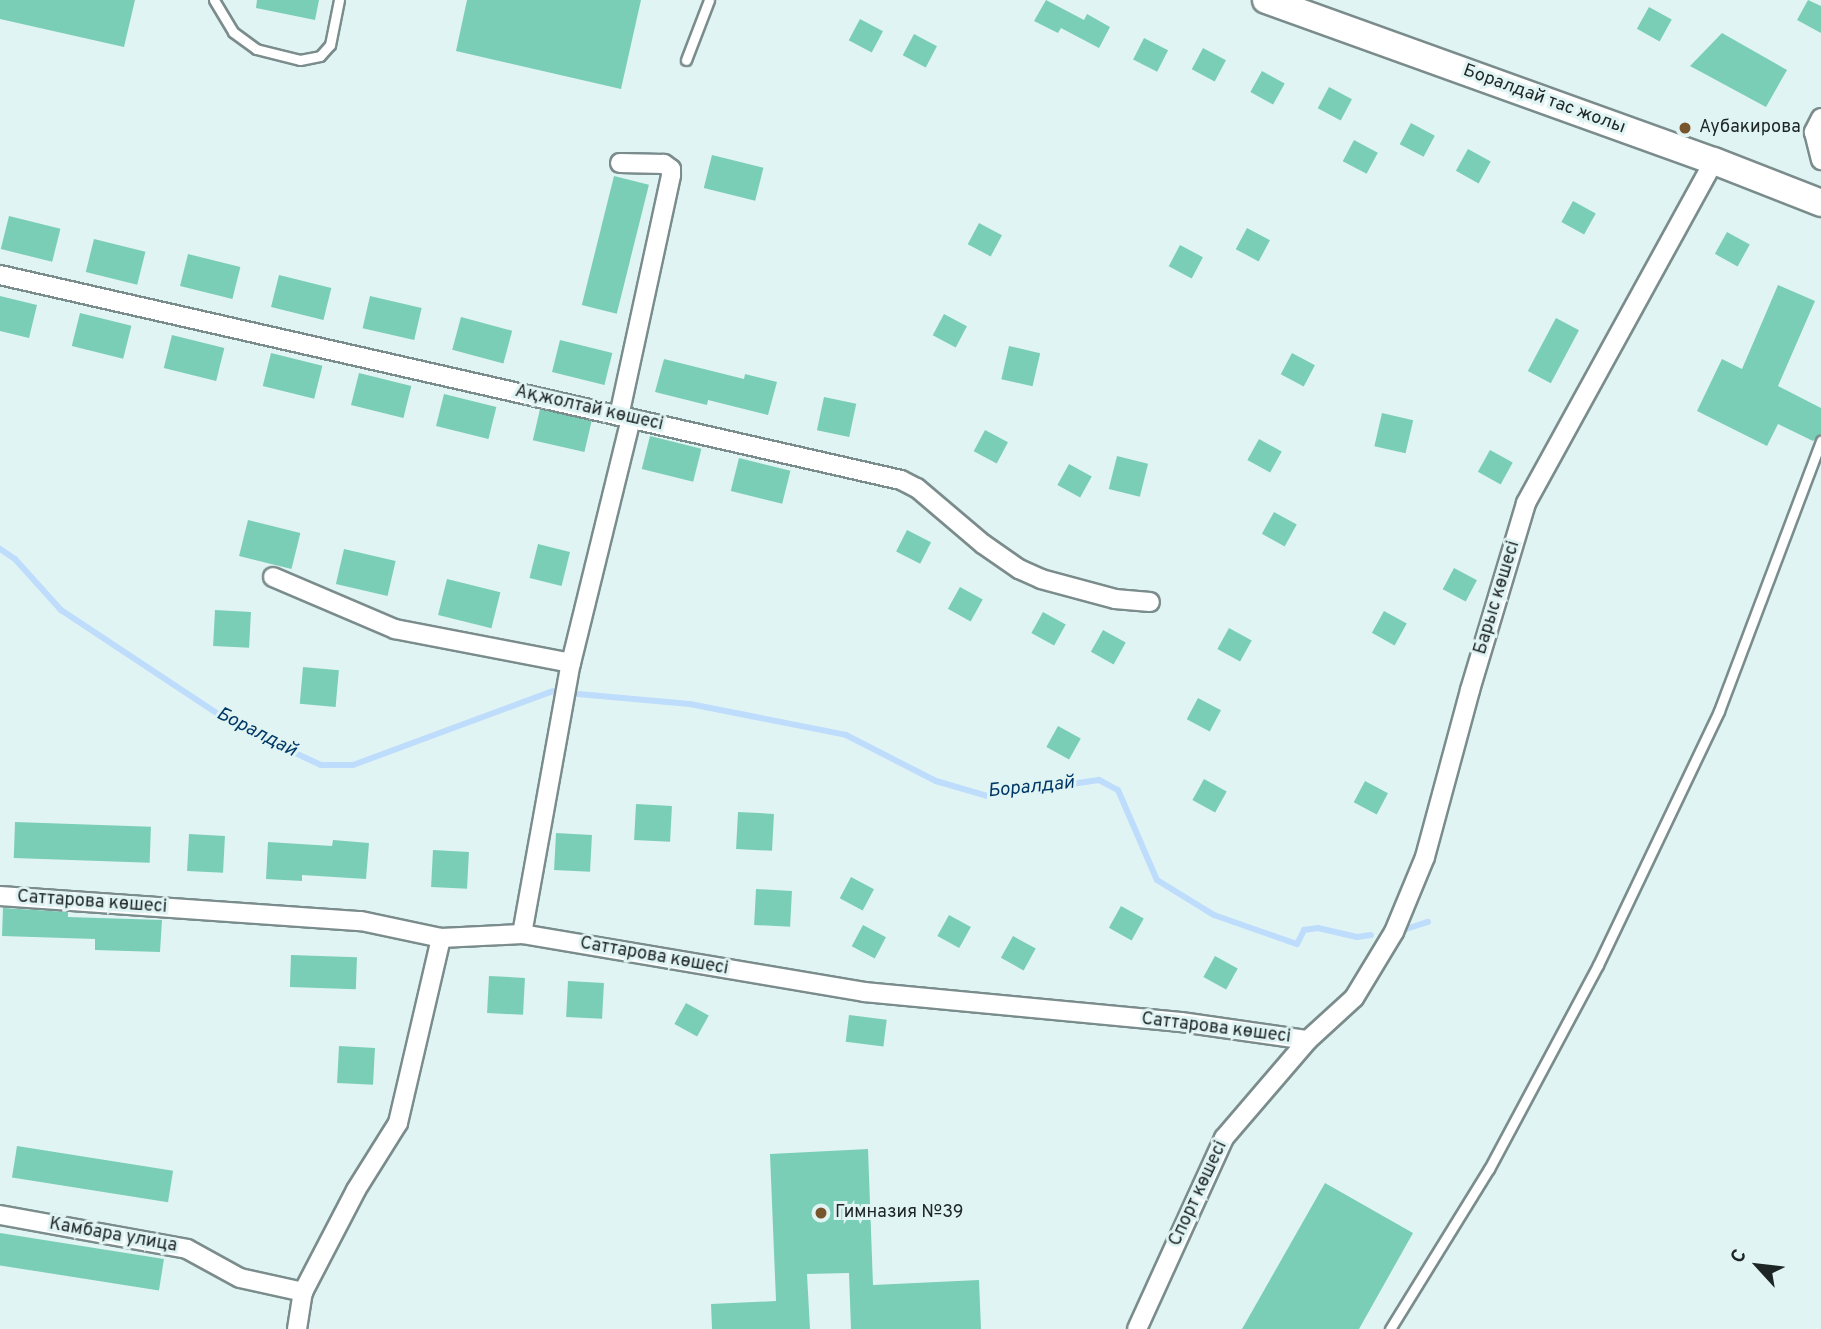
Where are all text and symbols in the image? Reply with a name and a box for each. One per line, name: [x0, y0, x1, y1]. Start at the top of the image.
street label: Боралдай тас жолы: [1460, 61, 1628, 139]
place label: Аубакирова: [1699, 117, 1801, 139]
marker: Аубакирова: [1677, 120, 1693, 136]
street label: Ақжолтай көшесі: [513, 381, 665, 437]
street label: Барыс көшесі: [1470, 539, 1526, 657]
water label: Боралдай: [212, 703, 300, 763]
water label: Боралдай: [987, 772, 1075, 804]
street label: Саттарова көшесі: [16, 887, 168, 919]
street label: Саттарова көшесі: [578, 933, 730, 981]
street label: Саттарова көшесі: [1140, 1009, 1292, 1049]
street label: Спорт көшесі: [1165, 1138, 1233, 1250]
place label: Гимназия №39: [835, 1202, 963, 1224]
marker: Гимназия №39: [813, 1205, 829, 1221]
street label: Камбара улица: [47, 1214, 179, 1258]
north arrow: [1723, 1231, 1793, 1301]
text: С: [1726, 1246, 1753, 1267]

